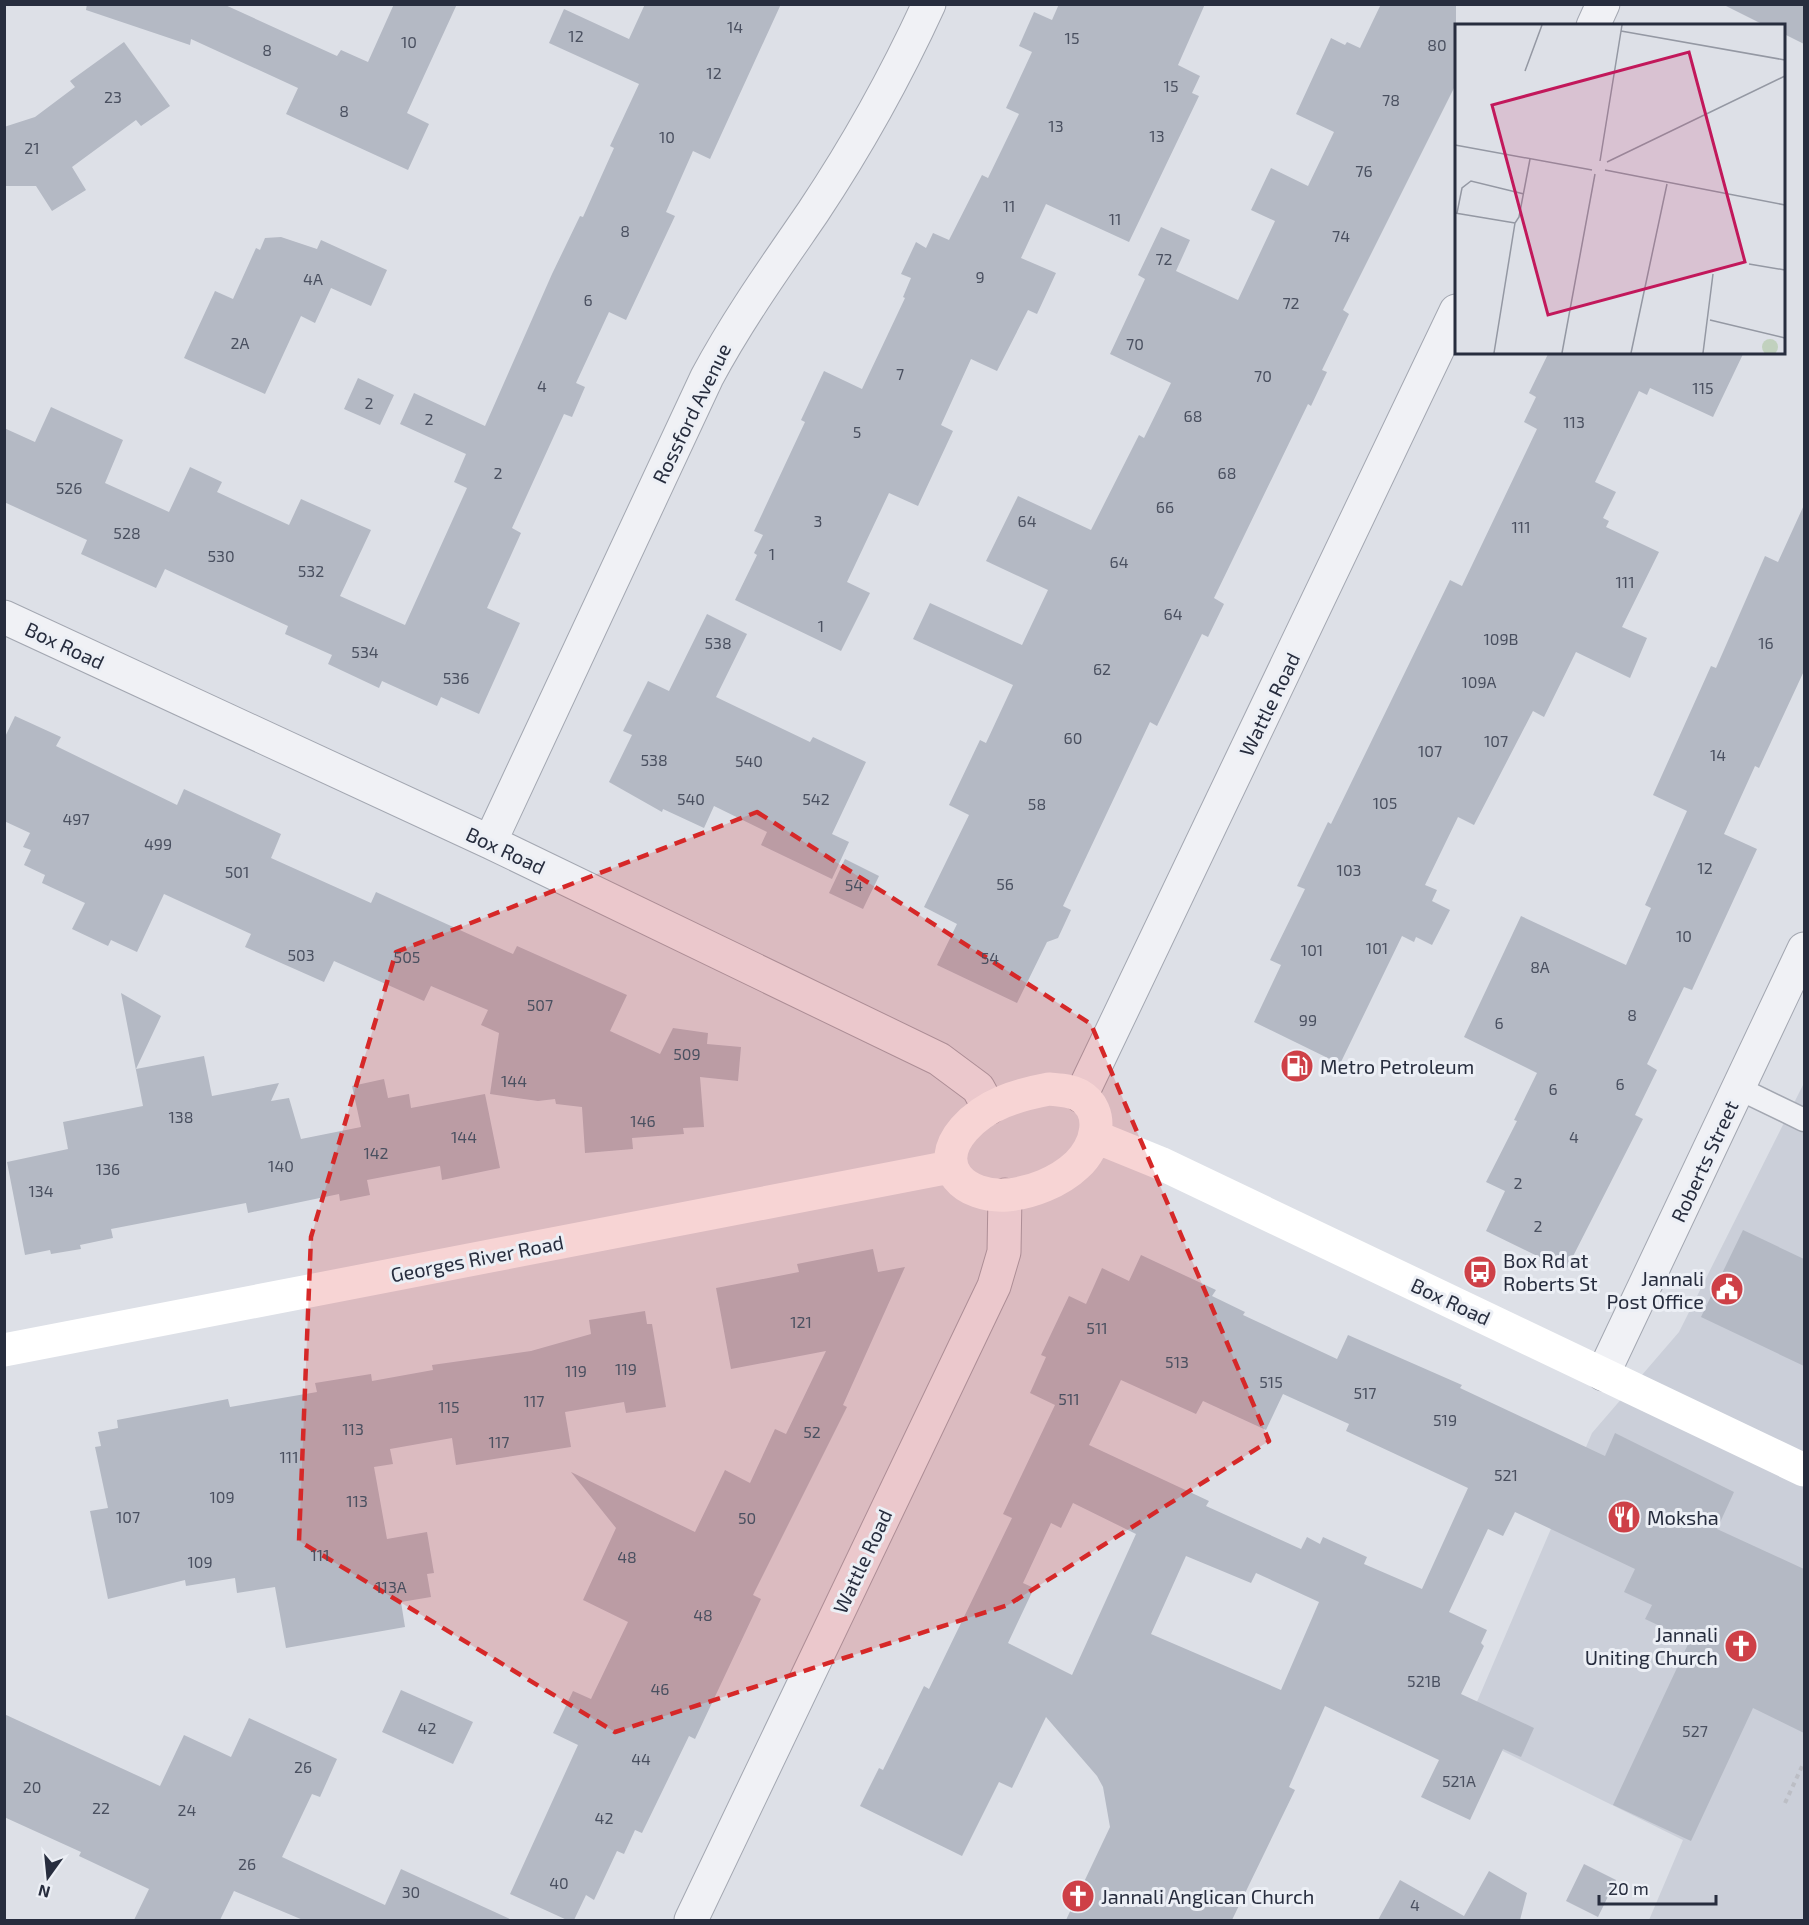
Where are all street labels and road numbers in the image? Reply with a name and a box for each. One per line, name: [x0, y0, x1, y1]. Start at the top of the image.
street label: Rossford Avenue: [647, 339, 735, 487]
street label: Box Road: [22, 616, 108, 674]
street label: Wattle Road: [1234, 648, 1304, 760]
street label: Box Road: [463, 821, 549, 879]
street label: Roberts Street: [1665, 1096, 1743, 1226]
street label: Georges River Road: [388, 1229, 566, 1287]
street label: Box Road: [1408, 1272, 1494, 1330]
street label: Wattle Road: [827, 1505, 897, 1617]

